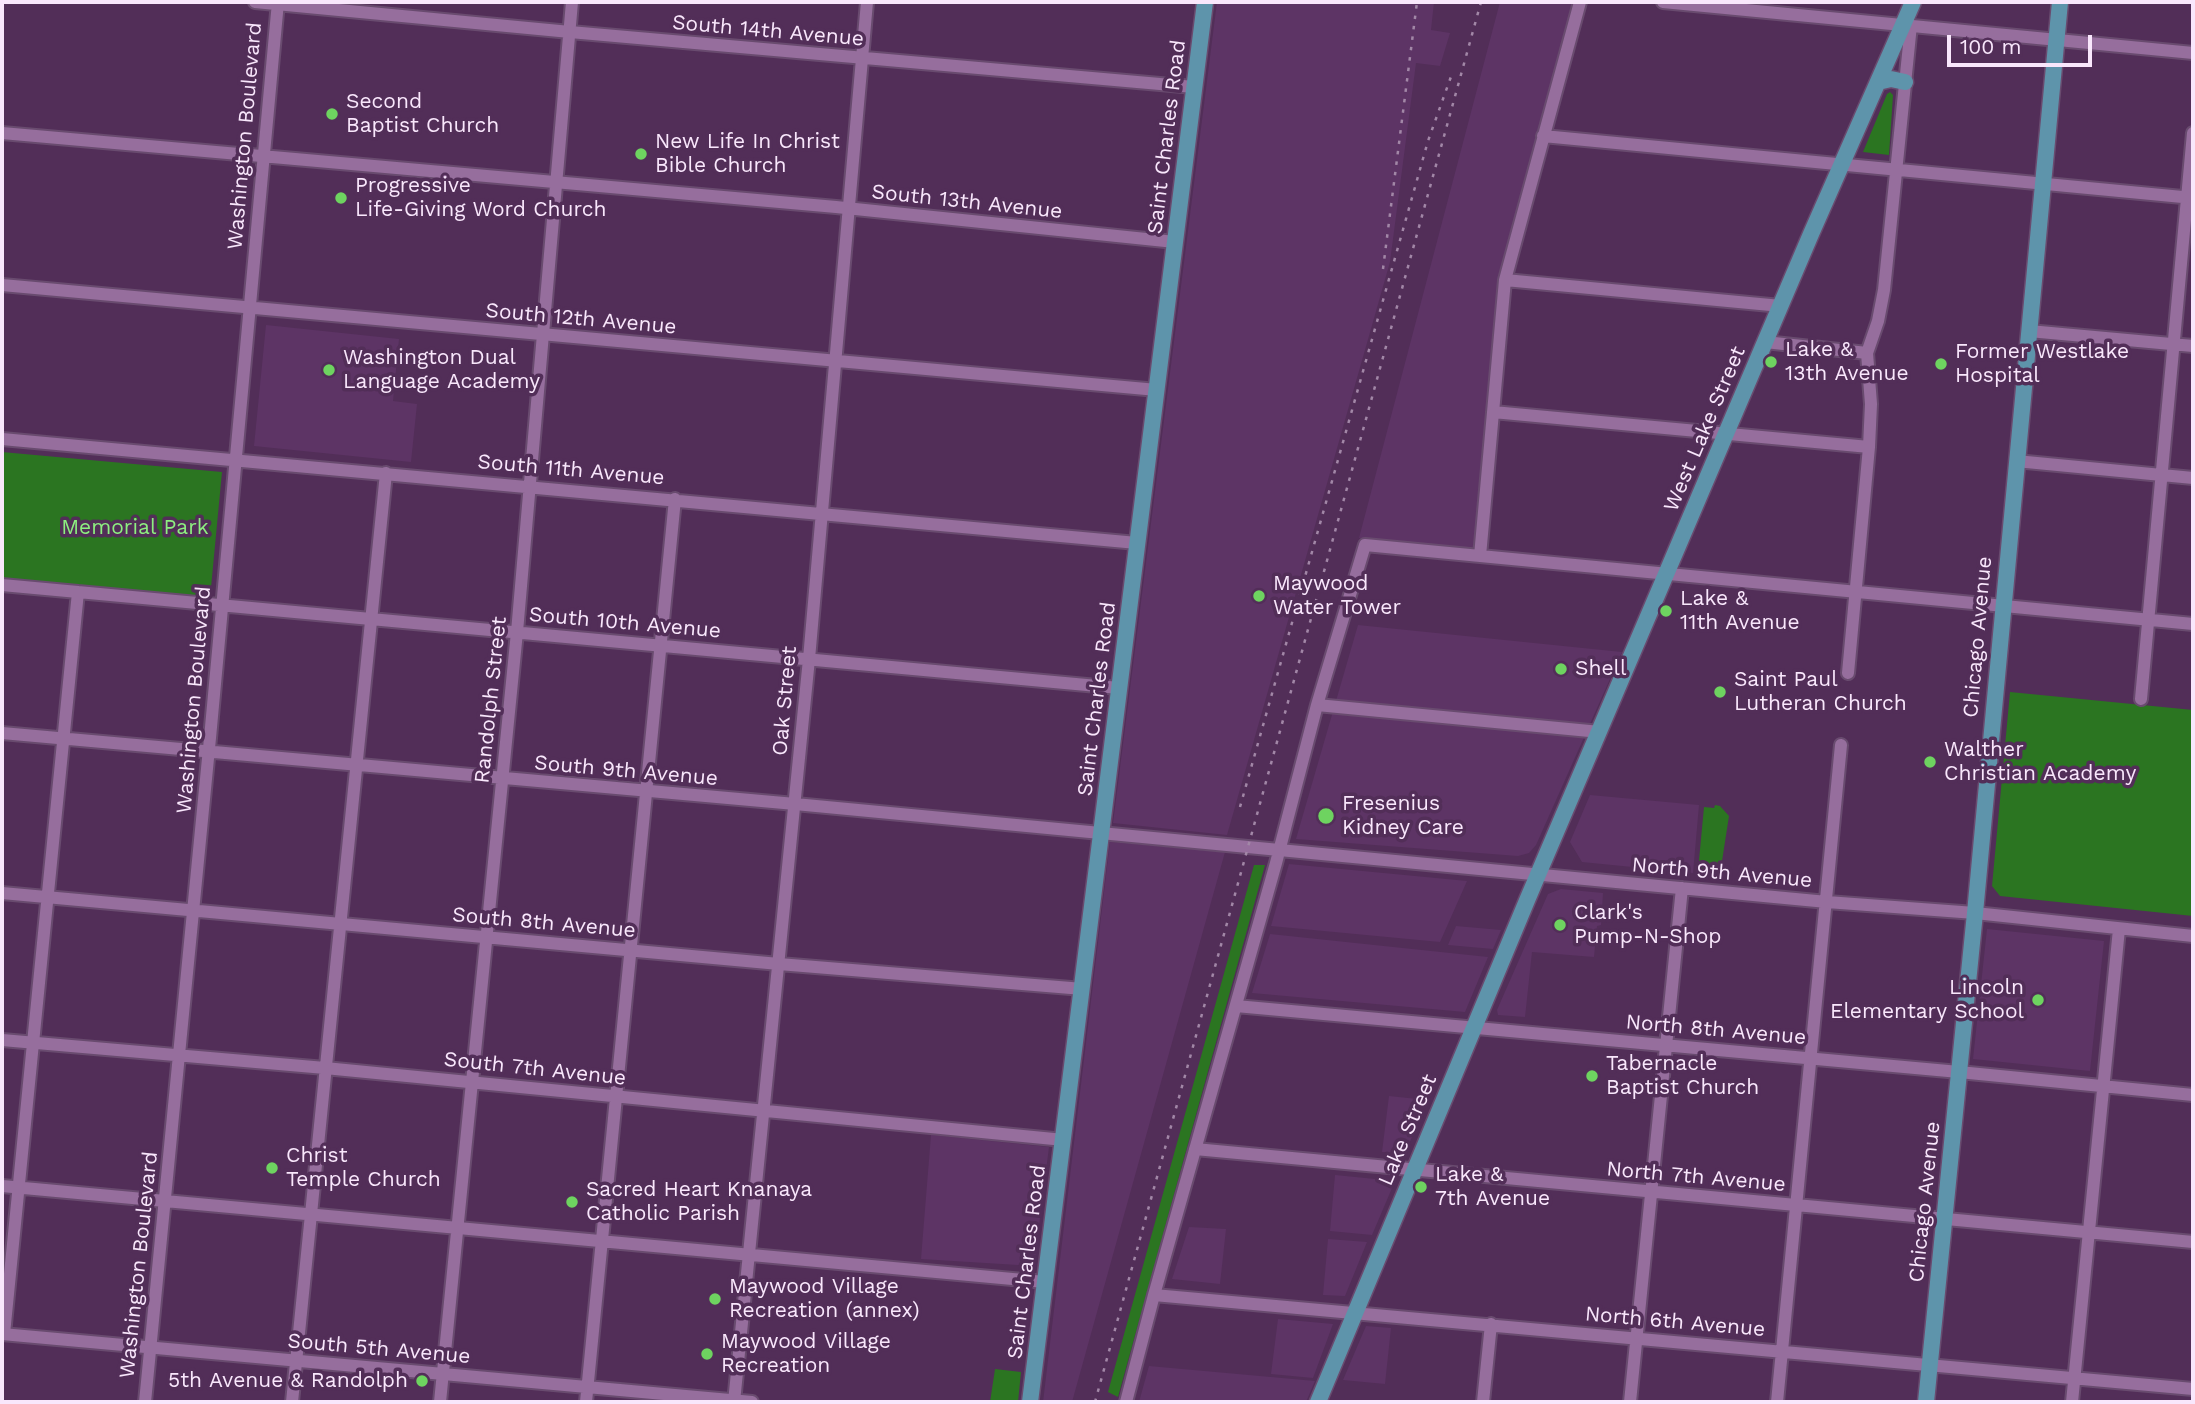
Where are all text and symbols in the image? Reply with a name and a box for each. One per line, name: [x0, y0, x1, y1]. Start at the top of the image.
street label: South 14th Avenue: [671, 10, 865, 52]
street label: Washington Boulevard: [223, 21, 267, 251]
scale bar: [1950, 21, 2095, 65]
text: 100 m: [1960, 34, 2022, 59]
street label: Saint Charles Road: [1143, 38, 1191, 236]
place label: Second Baptist Church: [346, 89, 499, 139]
marker: Second Baptist Church: [324, 106, 340, 122]
place label: New Life In Christ Bible Church: [655, 129, 840, 179]
marker: New Life In Christ Bible Church: [633, 146, 649, 162]
place label: Progressive Life-Giving Word Church: [355, 173, 607, 223]
street label: South 13th Avenue: [870, 179, 1064, 225]
marker: Progressive Life-Giving Word Church: [333, 190, 349, 206]
street label: South 12th Avenue: [484, 298, 678, 340]
place label: Lake & 13th Avenue: [1785, 337, 1909, 387]
place label: Former Westlake Hospital: [1955, 339, 2129, 389]
street label: West Lake Street: [1659, 343, 1751, 515]
place label: Washington Dual Language Academy: [343, 345, 540, 395]
marker: Lake & 13th Avenue: [1763, 354, 1779, 370]
marker: Former Westlake Hospital: [1933, 356, 1949, 372]
marker: Washington Dual Language Academy: [321, 362, 337, 378]
street label: South 11th Avenue: [476, 449, 666, 491]
park label: Memorial Park: [61, 515, 209, 541]
street label: Chicago Avenue: [1958, 555, 1998, 719]
place label: Maywood Water Tower: [1273, 571, 1401, 621]
street label: Washington Boulevard: [172, 585, 216, 815]
place label: Lake & 11th Avenue: [1680, 586, 1800, 636]
marker: Maywood Water Tower: [1251, 588, 1267, 604]
street label: Saint Charles Road: [1073, 600, 1121, 798]
street label: South 10th Avenue: [528, 602, 722, 644]
marker: Lake & 11th Avenue: [1658, 603, 1674, 619]
street label: Randolph Street: [470, 615, 512, 785]
street label: Oak Street: [768, 645, 802, 757]
place label: Shell: [1575, 656, 1626, 682]
marker: Shell: [1553, 661, 1569, 677]
place label: Saint Paul Lutheran Church: [1734, 667, 1907, 717]
marker: Saint Paul Lutheran Church: [1712, 684, 1728, 700]
place label: Walther Christian Academy: [1944, 737, 2136, 787]
street label: South 9th Avenue: [533, 750, 719, 792]
marker: Walther Christian Academy: [1922, 754, 1938, 770]
place label: Fresenius Kidney Care: [1342, 791, 1464, 841]
marker: Fresenius Kidney Care: [1316, 806, 1336, 826]
street label: North 9th Avenue: [1631, 853, 1813, 893]
place label: Clark's Pump-N-Shop: [1574, 900, 1722, 950]
street label: South 8th Avenue: [451, 902, 637, 944]
marker: Clark's Pump-N-Shop: [1552, 917, 1568, 933]
place label: Lincoln Elementary School: [1830, 975, 2024, 1025]
marker: Lincoln Elementary School: [2030, 992, 2046, 1008]
street label: North 8th Avenue: [1625, 1010, 1807, 1050]
street label: South 7th Avenue: [443, 1047, 627, 1091]
place label: Tabernacle Baptist Church: [1606, 1051, 1759, 1101]
marker: Tabernacle Baptist Church: [1584, 1068, 1600, 1084]
street label: Lake Street: [1373, 1071, 1443, 1189]
street label: Chicago Avenue: [1904, 1120, 1946, 1284]
place label: Christ Temple Church: [286, 1143, 441, 1193]
street label: Washington Boulevard: [115, 1150, 163, 1380]
street label: North 7th Avenue: [1605, 1157, 1787, 1197]
marker: Christ Temple Church: [264, 1160, 280, 1176]
place label: Lake & 7th Avenue: [1435, 1162, 1550, 1212]
street label: Saint Charles Road: [1003, 1163, 1051, 1361]
place label: Sacred Heart Knanaya Catholic Parish: [586, 1177, 812, 1227]
marker: Lake & 7th Avenue: [1413, 1179, 1429, 1195]
marker: Sacred Heart Knanaya Catholic Parish: [564, 1194, 580, 1210]
place label: Maywood Village Recreation (annex): [729, 1274, 920, 1324]
marker: Maywood Village Recreation (annex): [707, 1291, 723, 1307]
street label: North 6th Avenue: [1584, 1302, 1766, 1342]
street label: South 5th Avenue: [287, 1328, 471, 1370]
place label: Maywood Village Recreation: [721, 1329, 891, 1379]
marker: Maywood Village Recreation: [699, 1346, 715, 1362]
place label: 5th Avenue & Randolph: [168, 1368, 408, 1394]
marker: 5th Avenue & Randolph: [414, 1373, 430, 1389]

